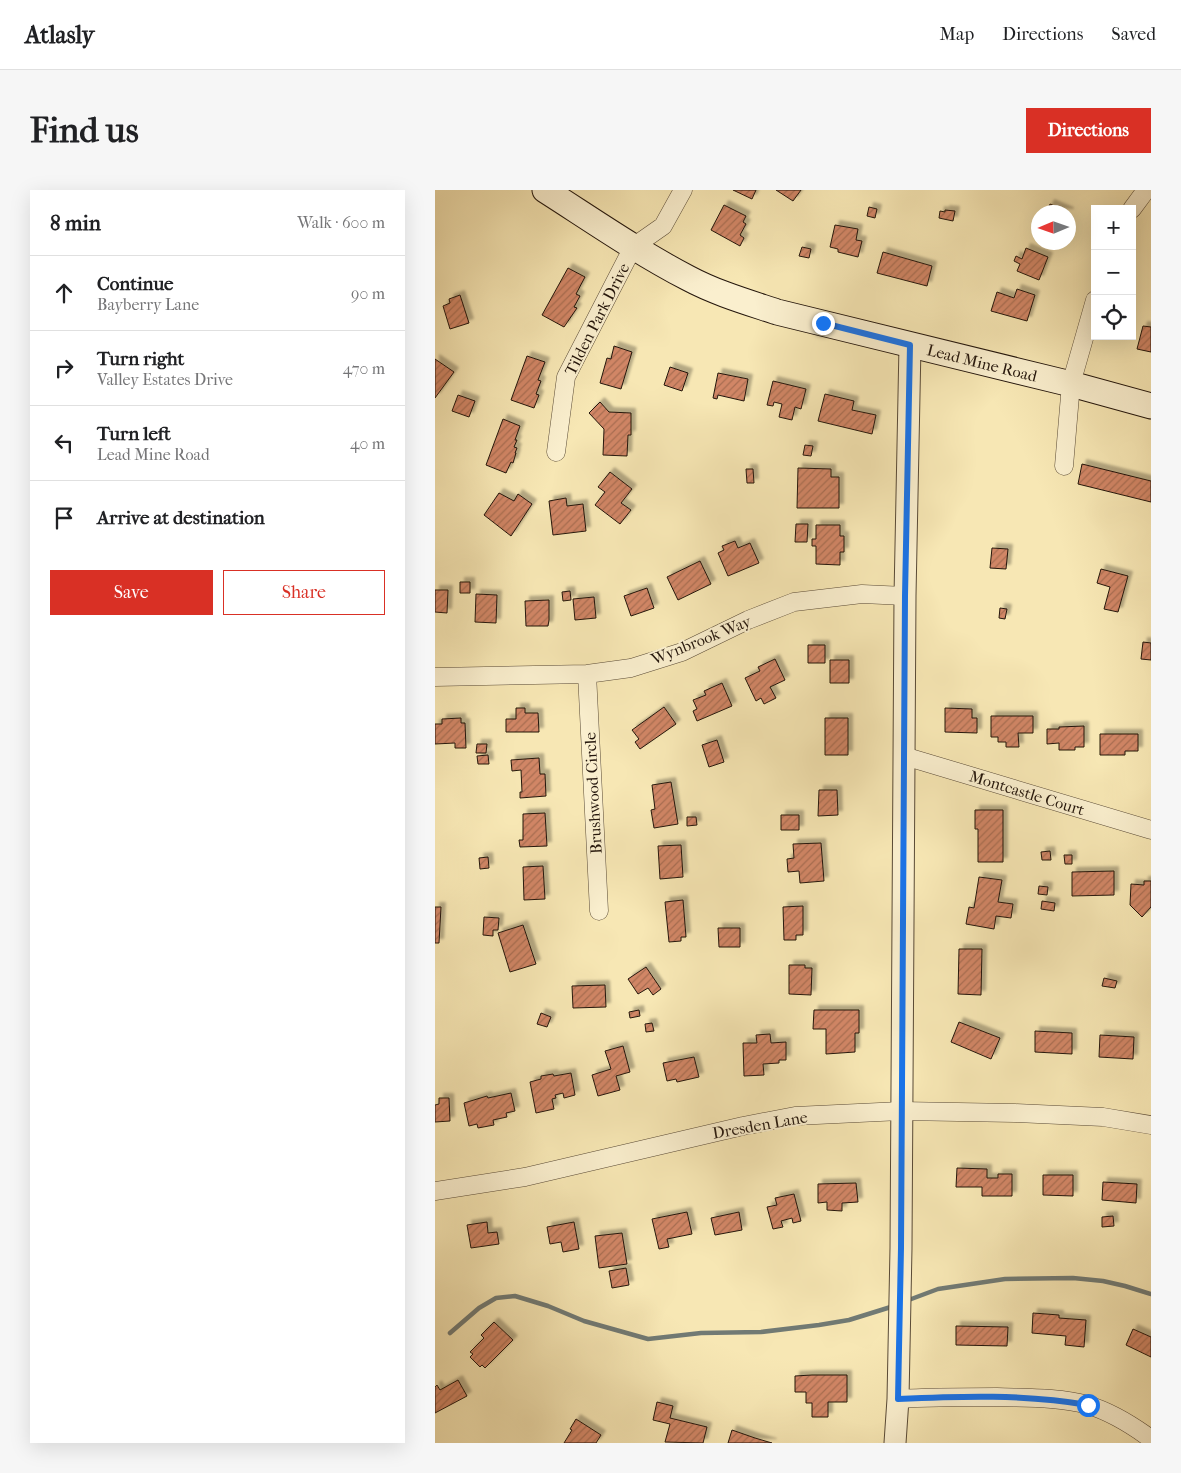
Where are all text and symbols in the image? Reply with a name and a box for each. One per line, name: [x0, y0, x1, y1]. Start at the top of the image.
text: Atlasly: [25, 21, 94, 49]
text: Map: [940, 24, 974, 45]
text: Directions: [1002, 24, 1083, 45]
text: Saved: [1111, 24, 1156, 45]
button: Directions: [1026, 108, 1151, 153]
text: Find us: [30, 110, 139, 151]
north arrow: [1031, 205, 1076, 250]
map controls: [1091, 205, 1136, 340]
button: +: [1091, 205, 1136, 250]
text: 8 min: [50, 211, 101, 235]
text: Walk · 600 m: [297, 213, 385, 232]
button: −: [1091, 250, 1136, 295]
street label: Tilden Park Drive: [561, 260, 633, 378]
text: Continue: [97, 273, 173, 295]
icon: ahead: [50, 279, 78, 307]
text: 90 m: [351, 284, 385, 303]
text: Bayberry Lane: [97, 295, 199, 314]
button: locate: [1091, 295, 1136, 340]
route end: [812, 312, 835, 335]
street label: Lead Mine Road: [925, 340, 1039, 386]
text: Turn right: [97, 348, 184, 370]
icon: right: [50, 354, 78, 382]
text: 470 m: [343, 359, 385, 378]
text: Valley Estates Drive: [97, 370, 233, 389]
text: Turn left: [97, 423, 171, 445]
icon: left: [50, 429, 78, 457]
text: 40 m: [350, 434, 385, 453]
text: Lead Mine Road: [97, 445, 210, 464]
icon: arrive: [50, 504, 78, 532]
text: Arrive at destination: [97, 507, 265, 529]
button: Save: [50, 570, 213, 615]
button: Share: [223, 570, 385, 615]
street label: Wynbrook Way: [647, 611, 754, 669]
street label: Brushwood Circle: [580, 731, 606, 854]
street label: Montcastle Court: [967, 766, 1087, 820]
street label: Dresden Lane: [711, 1107, 809, 1143]
route start: [1077, 1394, 1100, 1417]

